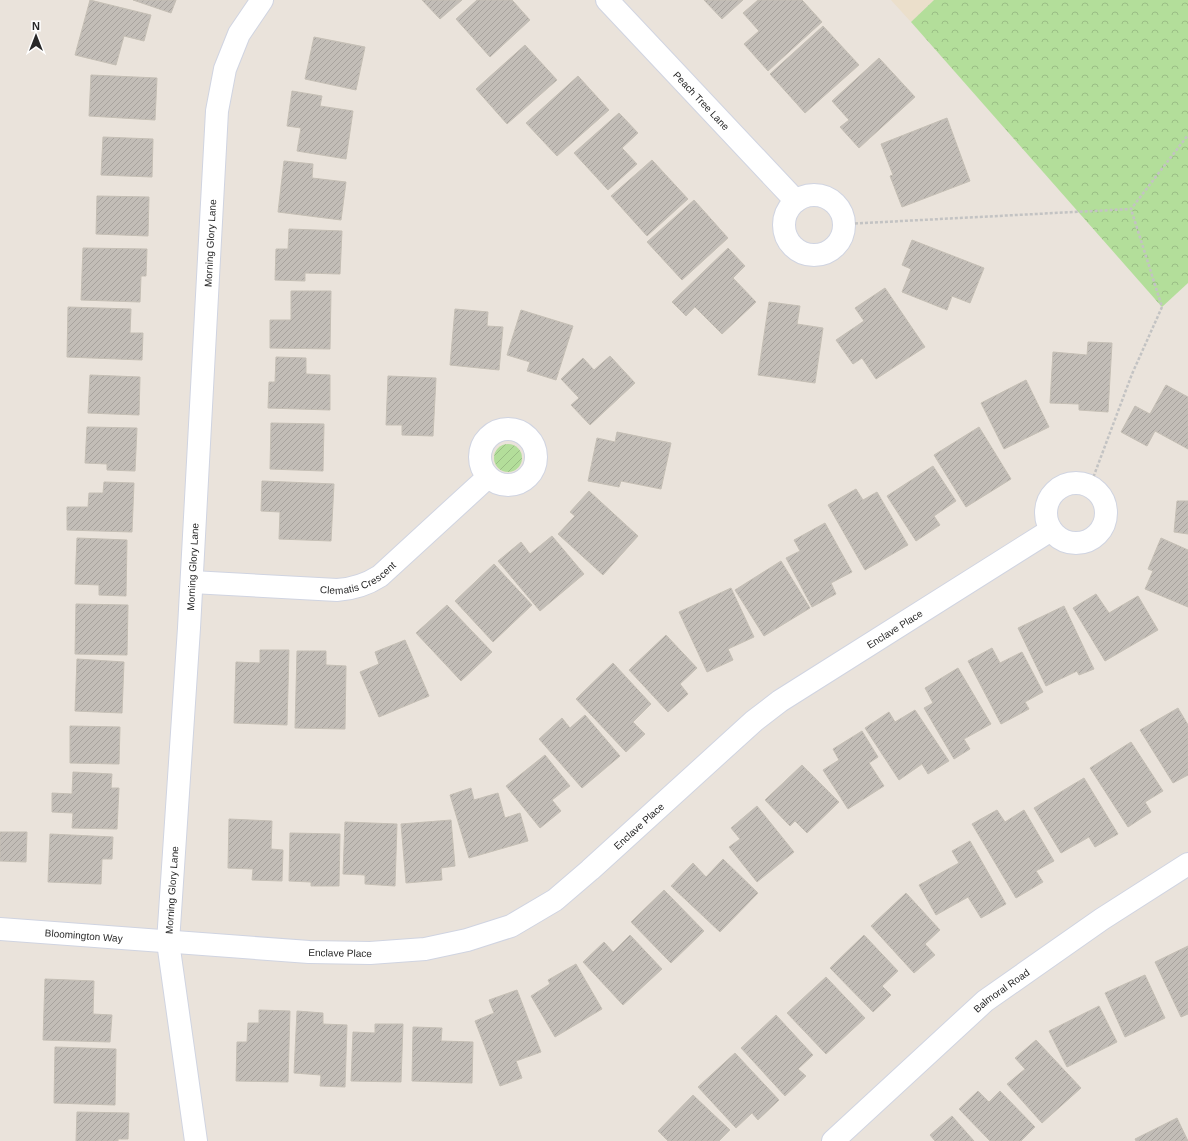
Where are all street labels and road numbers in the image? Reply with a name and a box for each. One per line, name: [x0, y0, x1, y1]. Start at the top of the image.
street label: Peach Tree Lane: [671, 69, 732, 133]
street label: Morning Glory Lane: [202, 199, 218, 287]
street label: Morning Glory Lane: [185, 522, 201, 611]
street label: Clematis Crescent: [320, 559, 398, 596]
street label: Enclave Place: [865, 607, 925, 651]
street label: Enclave Place: [612, 801, 666, 852]
street label: Morning Glory Lane: [164, 845, 180, 934]
street label: Bloomington Way: [44, 927, 123, 944]
street label: Enclave Place: [308, 947, 372, 959]
street label: Balmoral Road: [971, 967, 1031, 1015]

